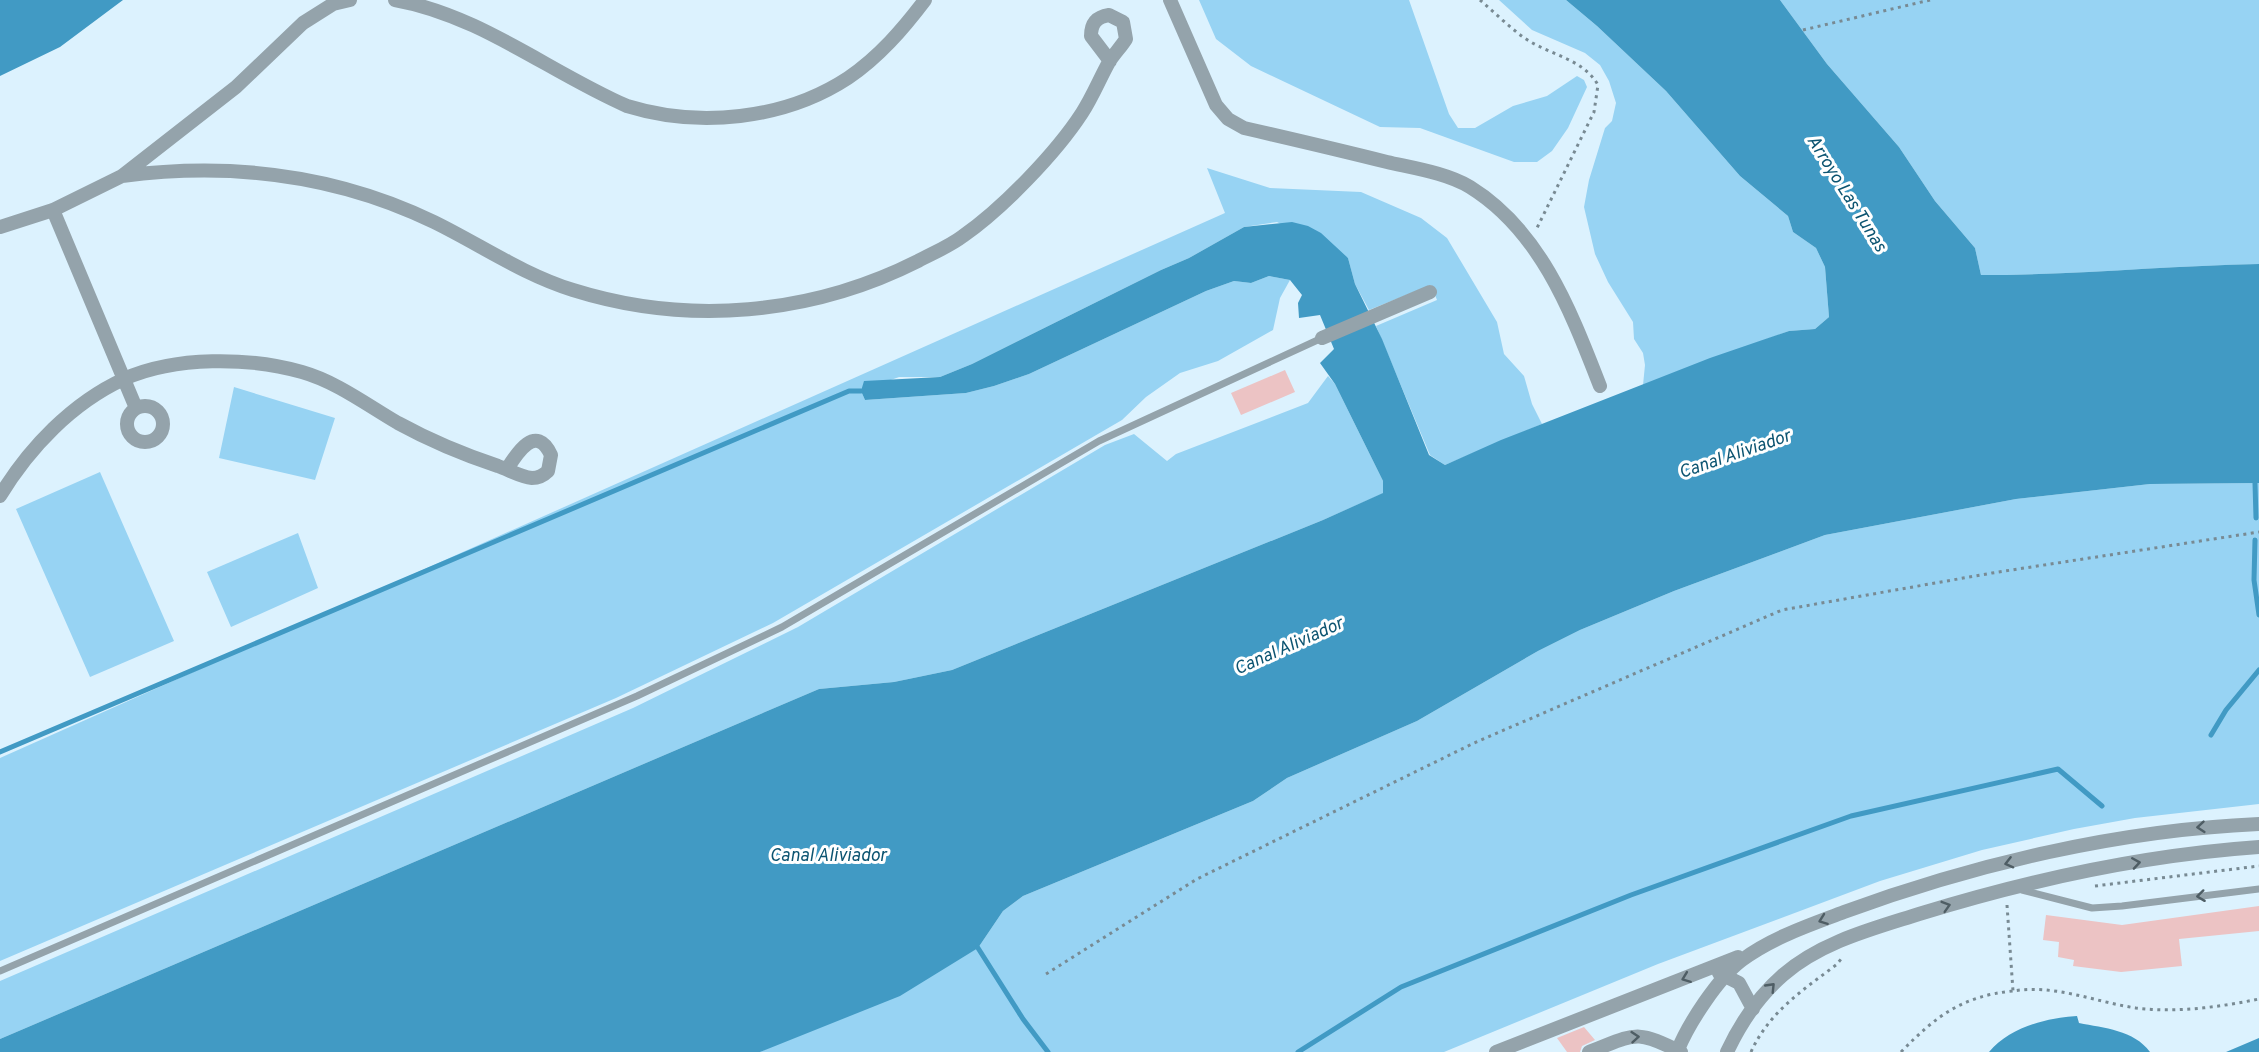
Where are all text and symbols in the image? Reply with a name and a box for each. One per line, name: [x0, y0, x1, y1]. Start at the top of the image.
water label: Arroyo Las Tunas: [1801, 131, 1892, 257]
water label: Canal Aliviador: [1676, 424, 1796, 485]
water label: Canal Aliviador: [1231, 612, 1349, 681]
one-way arrow: [2196, 820, 2205, 833]
water label: Canal Aliviador: [770, 845, 889, 868]
one-way arrow: [2004, 855, 2014, 868]
one-way arrow: [2131, 858, 2141, 870]
one-way arrow: [2196, 890, 2206, 902]
one-way arrow: [1940, 901, 1951, 913]
one-way arrow: [1818, 913, 1829, 926]
one-way arrow: [1681, 971, 1692, 983]
one-way arrow: [1764, 983, 1775, 994]
one-way arrow: [1631, 1031, 1640, 1044]

